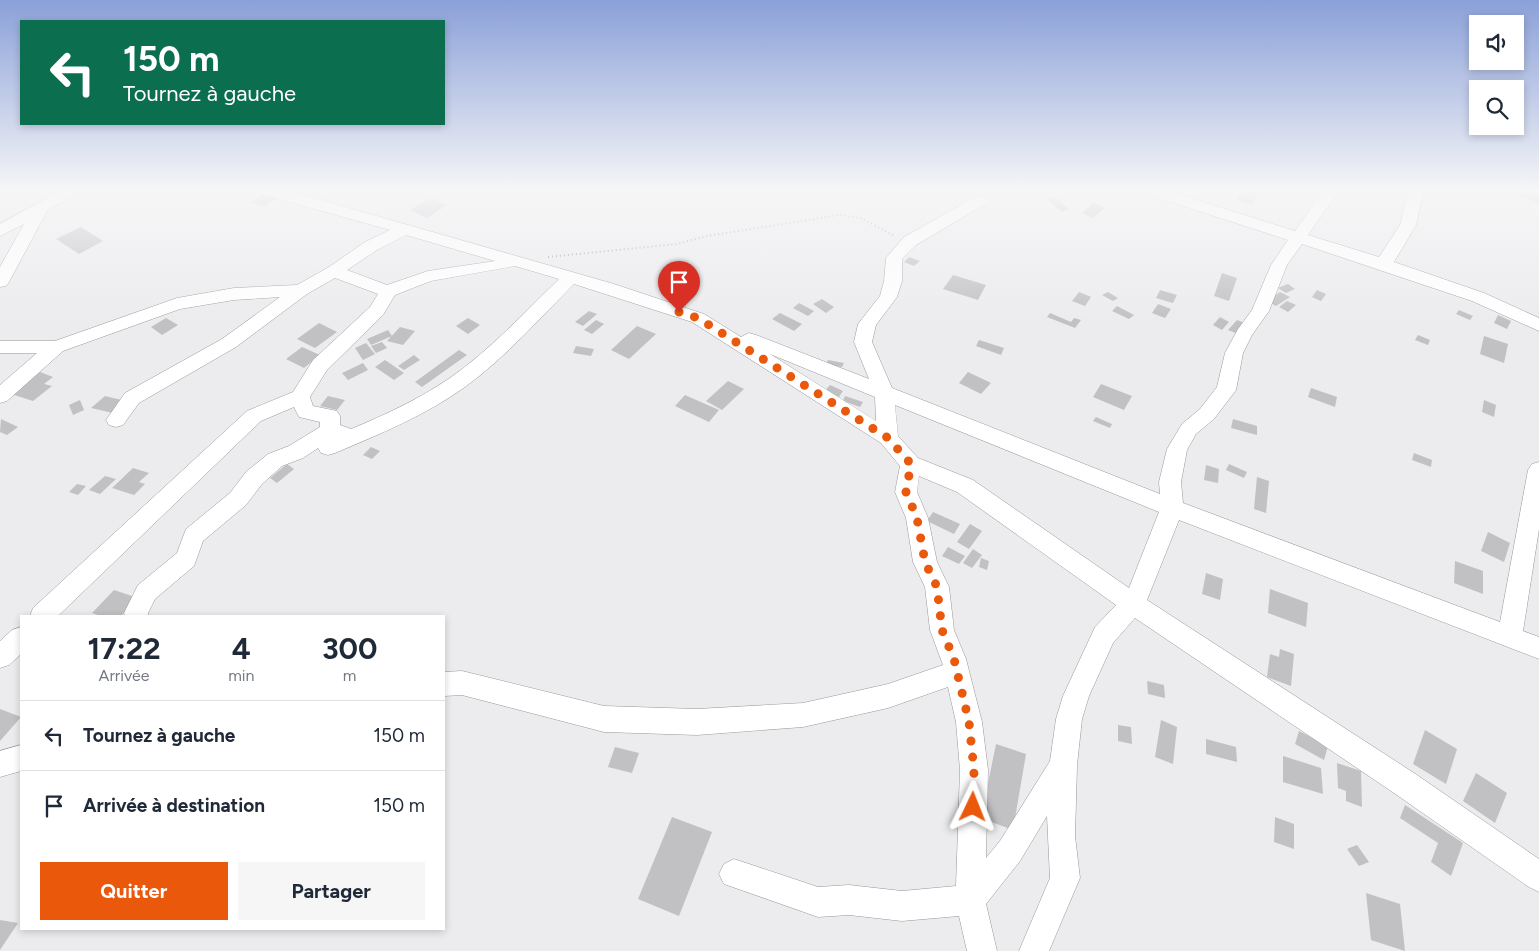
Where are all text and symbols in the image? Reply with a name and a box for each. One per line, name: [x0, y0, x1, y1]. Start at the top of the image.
map controls: [1469, 15, 1524, 135]
button: sound: [1469, 15, 1524, 70]
text: 150 m: [123, 38, 220, 80]
icon: left: [40, 40, 105, 105]
text: Tournez à gauche: [123, 80, 296, 107]
button: search: [1469, 80, 1524, 135]
pin: [658, 261, 700, 312]
icon: arrive: [665, 268, 693, 296]
text: 17:22: [88, 630, 161, 667]
text: 4: [232, 630, 251, 667]
text: 300: [322, 630, 377, 667]
text: Arrivée: [99, 666, 150, 685]
text: min: [228, 666, 254, 685]
text: m: [343, 666, 356, 685]
icon: left: [40, 722, 68, 750]
text: Tournez à gauche: [83, 724, 235, 747]
text: 150 m: [373, 724, 425, 747]
position arrow: [946, 780, 998, 832]
icon: arrive: [40, 792, 68, 820]
text: Arrivée à destination: [83, 794, 265, 817]
text: 150 m: [373, 794, 425, 817]
button: Quitter: [40, 862, 228, 920]
button: Partager: [238, 862, 425, 920]

